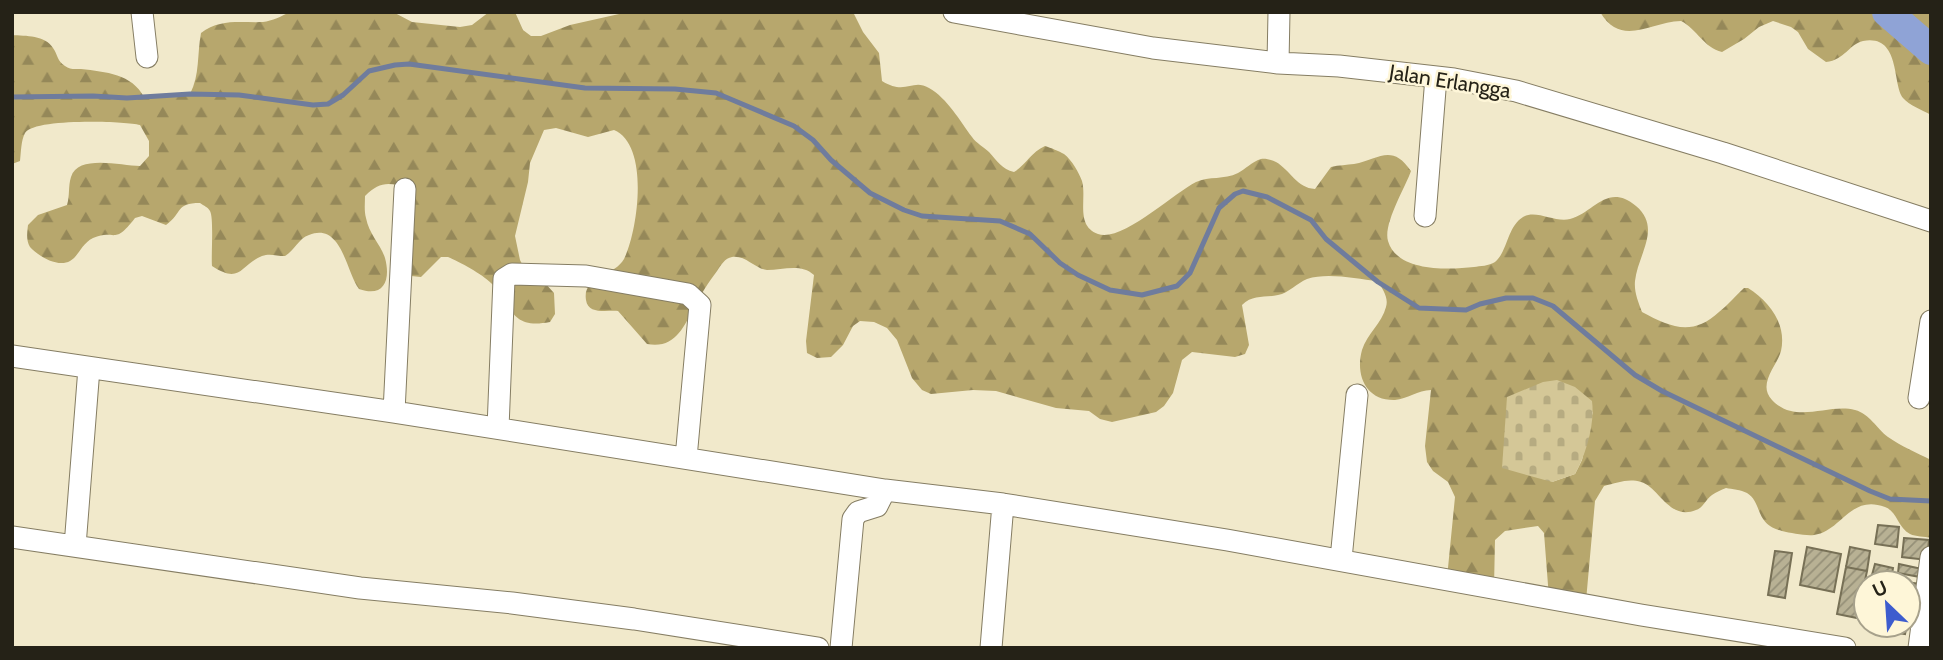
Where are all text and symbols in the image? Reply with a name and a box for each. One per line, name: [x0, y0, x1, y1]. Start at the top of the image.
street label: Jalan Erlangga: [1387, 59, 1512, 103]
north arrow: [1852, 569, 1922, 639]
text: U: [1869, 576, 1891, 602]

